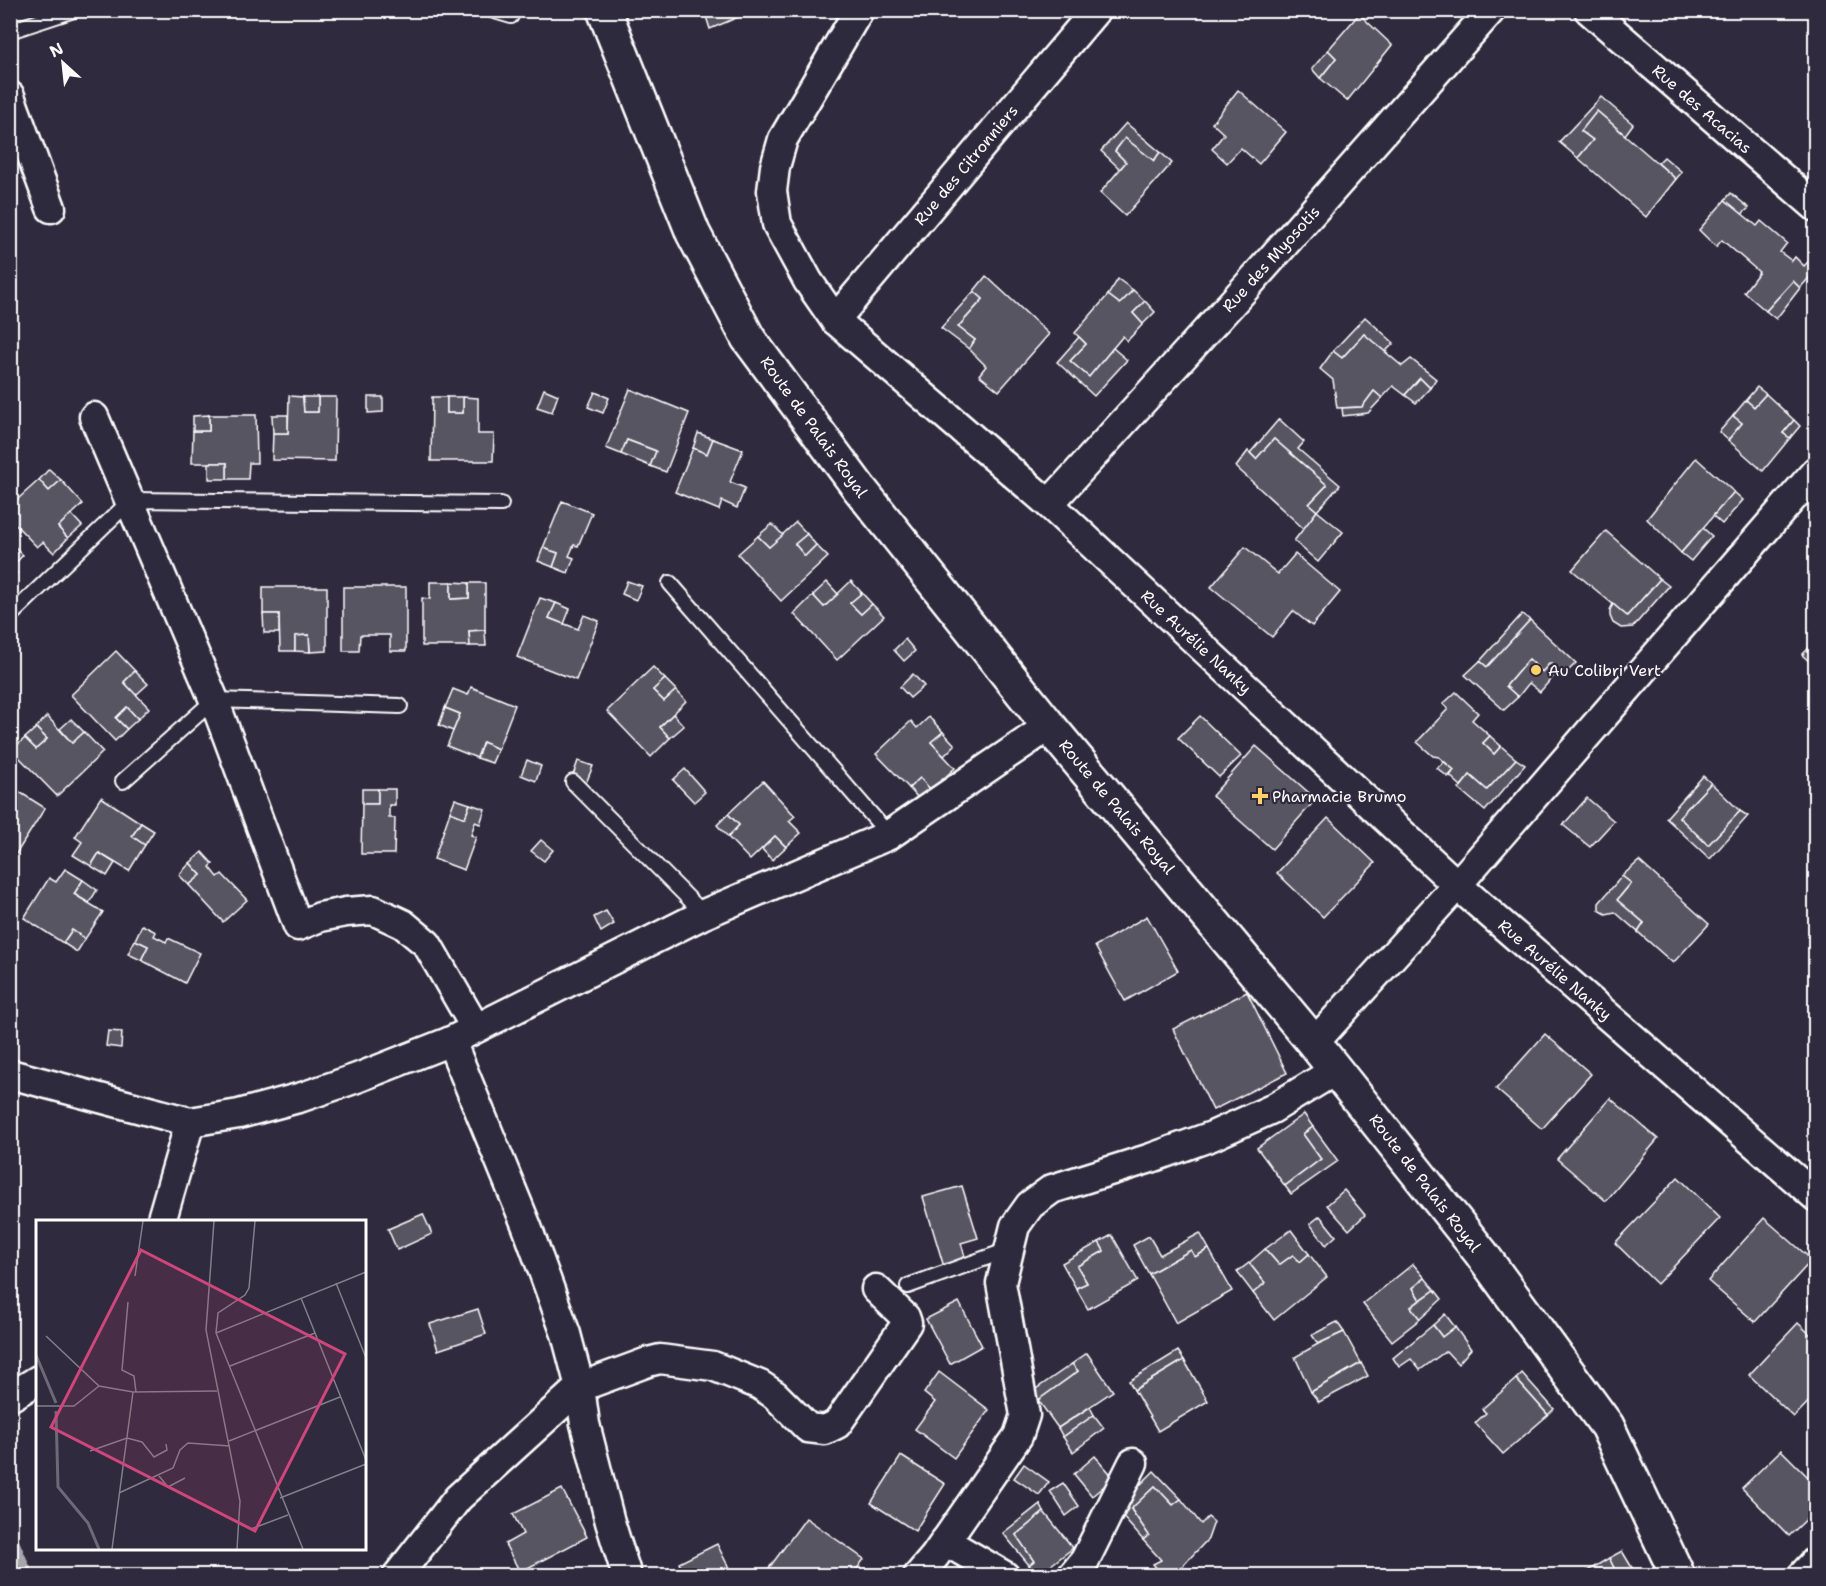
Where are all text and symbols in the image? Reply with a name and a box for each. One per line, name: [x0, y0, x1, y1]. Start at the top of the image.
north arrow: [33, 33, 93, 93]
text: N: [46, 38, 67, 62]
street label: Rue des Acacias: [1648, 60, 1756, 158]
street label: Rue des Citronniers: [909, 100, 1023, 230]
street label: Rue des Myosotis: [1218, 201, 1324, 317]
street label: Route de Palais Royal: [756, 352, 872, 502]
street label: Rue Aurélie Nanky: [1136, 585, 1256, 699]
place label: Au Colibri Vert: [1548, 660, 1661, 681]
marker: Au Colibri Vert: [1529, 663, 1543, 677]
street label: Route de Palais Royal: [1054, 735, 1180, 879]
place label: Pharmacie Brumo: [1272, 786, 1407, 807]
marker: Pharmacie Brumo: [1253, 789, 1267, 803]
street label: Rue Aurélie Nanky: [1494, 915, 1616, 1025]
street label: Route de Palais Royal: [1365, 1110, 1486, 1256]
inset map: [36, 1220, 366, 1550]

